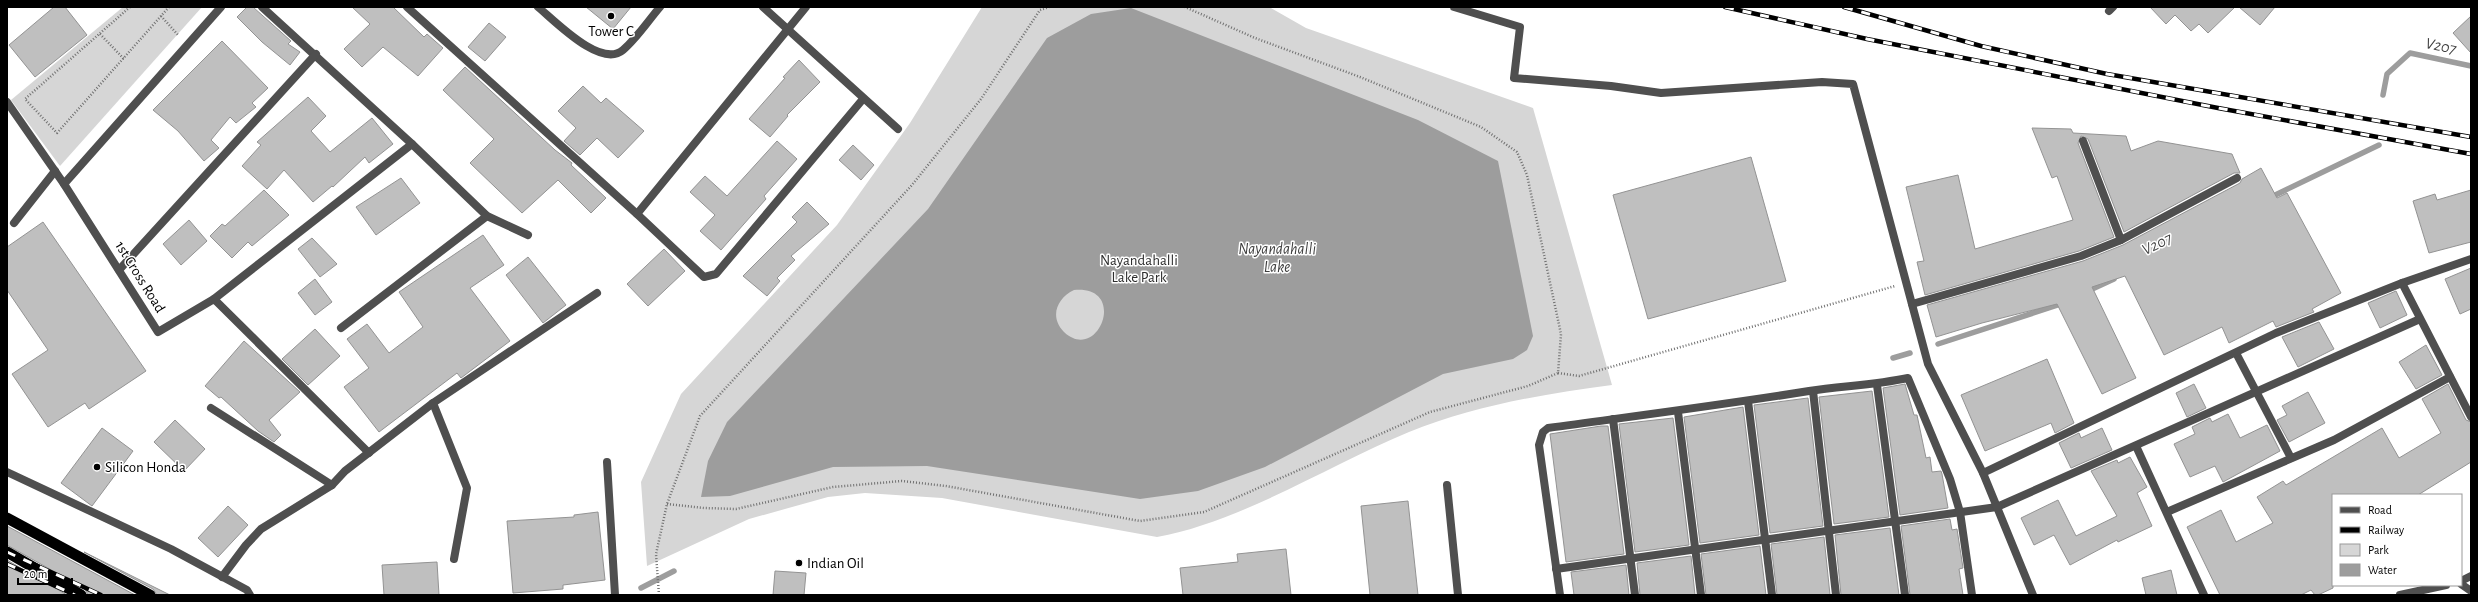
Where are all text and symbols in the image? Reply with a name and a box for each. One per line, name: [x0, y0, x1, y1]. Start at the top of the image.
marker: Tower C: [606, 11, 616, 21]
place label: Tower C: [588, 24, 634, 39]
water label: V207: [2424, 35, 2458, 57]
water label: V207: [2140, 230, 2175, 258]
street label: 1st Cross Road: [112, 239, 168, 316]
water label: Nayandahalli Lake: [1238, 241, 1316, 275]
park label: Nayandahalli Lake Park: [1100, 253, 1178, 285]
place label: Silicon Honda: [105, 460, 186, 475]
marker: Silicon Honda: [92, 462, 102, 472]
legend: [2332, 494, 2462, 586]
text: Road: [2368, 504, 2392, 516]
text: Railway: [2368, 524, 2404, 537]
text: Park: [2368, 544, 2389, 556]
place label: Indian Oil: [807, 556, 864, 571]
marker: Indian Oil: [794, 558, 804, 568]
scale bar: [18, 560, 72, 586]
text: Water: [2368, 564, 2397, 576]
text: 20 m: [24, 568, 47, 580]

